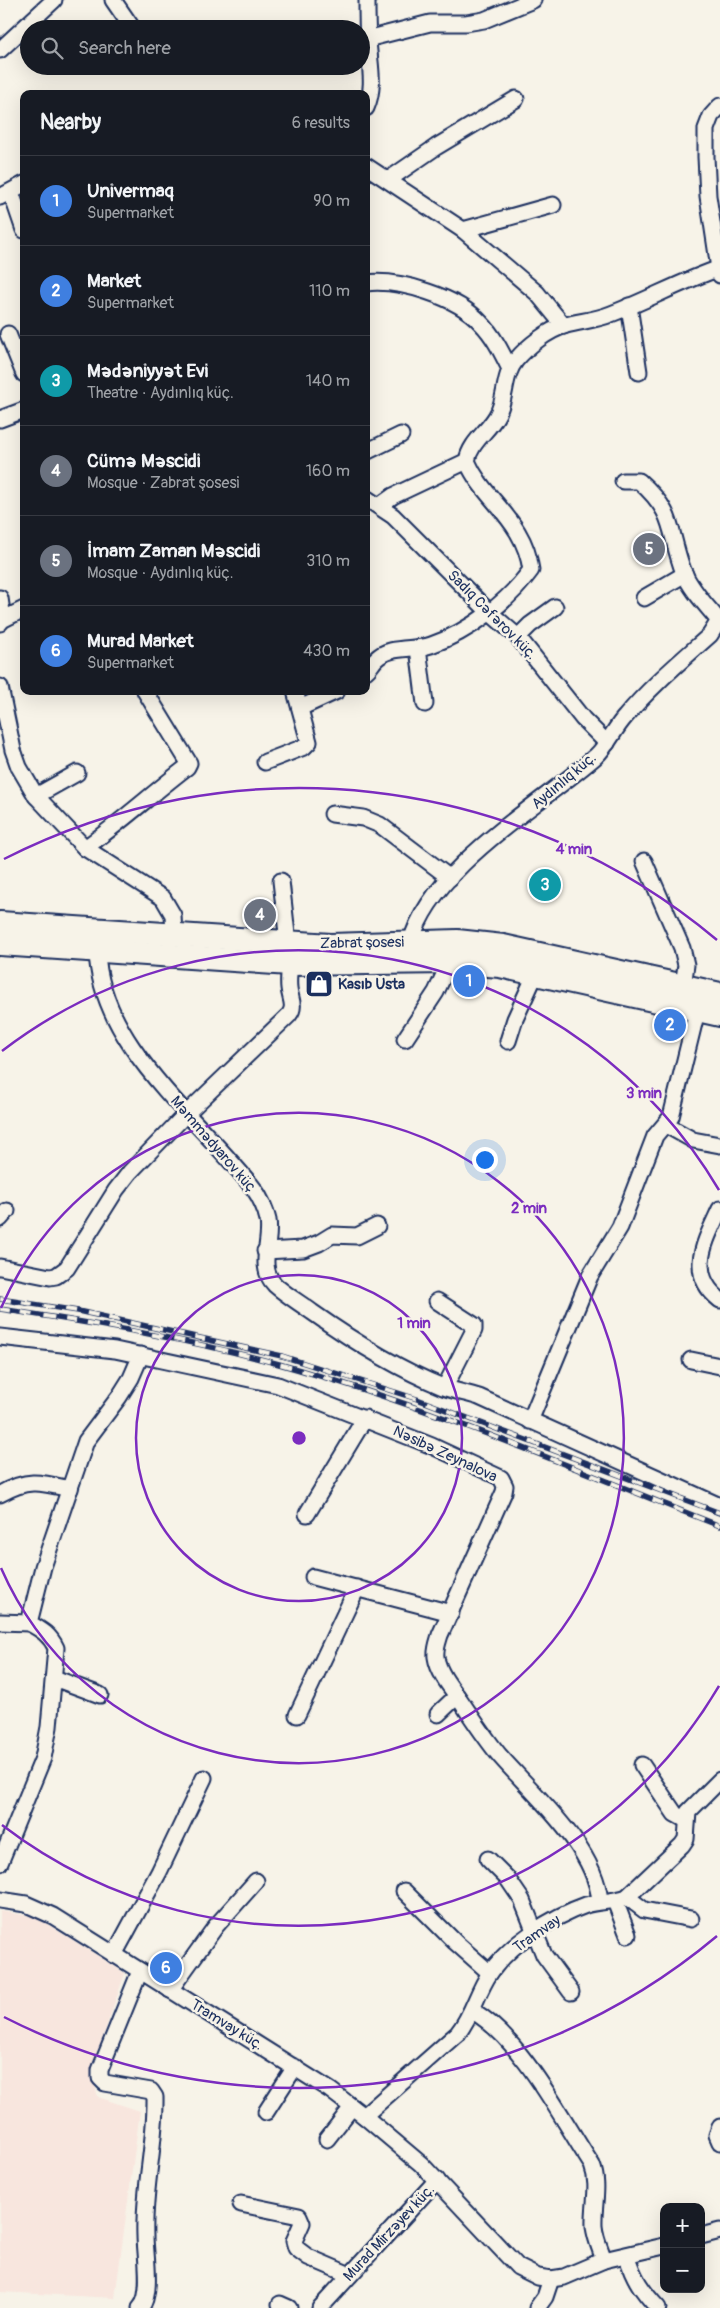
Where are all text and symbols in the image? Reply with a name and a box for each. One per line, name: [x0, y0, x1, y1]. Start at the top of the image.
search box: [20, 20, 370, 75]
icon: search: [38, 34, 66, 62]
text: Search here: [78, 36, 171, 60]
text: Nearby: [40, 109, 101, 136]
text: 6 results: [292, 113, 350, 133]
text: Univermaq: [87, 179, 174, 203]
text: 1: [53, 191, 59, 211]
text: 90 m: [313, 191, 350, 211]
text: Supermarket: [87, 203, 174, 223]
text: Market: [87, 269, 141, 293]
text: 2: [52, 281, 60, 301]
text: 110 m: [309, 281, 350, 301]
text: Supermarket: [87, 293, 174, 313]
text: Mədəniyyət Evi: [87, 359, 208, 383]
text: 3: [52, 371, 60, 391]
text: 140 m: [306, 371, 350, 391]
text: Theatre · Aydınlıq küç.: [87, 383, 234, 403]
text: Cümə Məscidi: [87, 449, 200, 473]
text: 4: [51, 461, 61, 481]
text: 160 m: [306, 461, 350, 481]
text: Mosque · Zabrat şosesi: [87, 473, 239, 493]
pin: 5: [633, 530, 665, 568]
text: İmam Zaman Məscidi: [87, 539, 260, 563]
text: 5: [52, 551, 60, 571]
text: 310 m: [306, 551, 350, 571]
text: Mosque · Aydınlıq küç.: [87, 563, 233, 583]
street label: Sadıq Cəfərov küç.: [443, 566, 541, 664]
text: Murad Market: [87, 629, 194, 653]
text: 6: [51, 641, 61, 661]
text: 430 m: [303, 641, 350, 661]
text: Supermarket: [87, 653, 174, 673]
street label: Aydınlıq küç.: [528, 749, 600, 813]
text: 4 min: [556, 840, 593, 859]
pin: 3: [529, 866, 561, 904]
pin: 4: [244, 896, 276, 934]
street label: Zabrat şosesi: [320, 933, 404, 953]
pin: 1: [453, 962, 485, 1000]
shop icon: Kasıb Usta: [304, 969, 334, 999]
place label: Kasıb Usta: [338, 975, 405, 994]
pin: 2: [654, 1006, 686, 1044]
text: 3 min: [626, 1084, 662, 1103]
street label: Məmmədyarov küç: [166, 1092, 260, 1196]
your location: [472, 1147, 498, 1173]
text: 2 min: [511, 1199, 547, 1218]
text: 1 min: [397, 1314, 431, 1333]
street label: Nəsibə Zeynalova: [390, 1422, 500, 1486]
centre of rings: [290, 1429, 308, 1447]
street label: Tramvay: [510, 1910, 565, 1957]
pin: 6: [150, 1949, 182, 1987]
street label: Tramvay küç.: [187, 1995, 267, 2055]
street label: Murad Mirzəyev küç.: [339, 2181, 439, 2285]
map controls: [660, 2203, 705, 2293]
button: +: [660, 2203, 705, 2248]
button: −: [660, 2248, 705, 2293]

